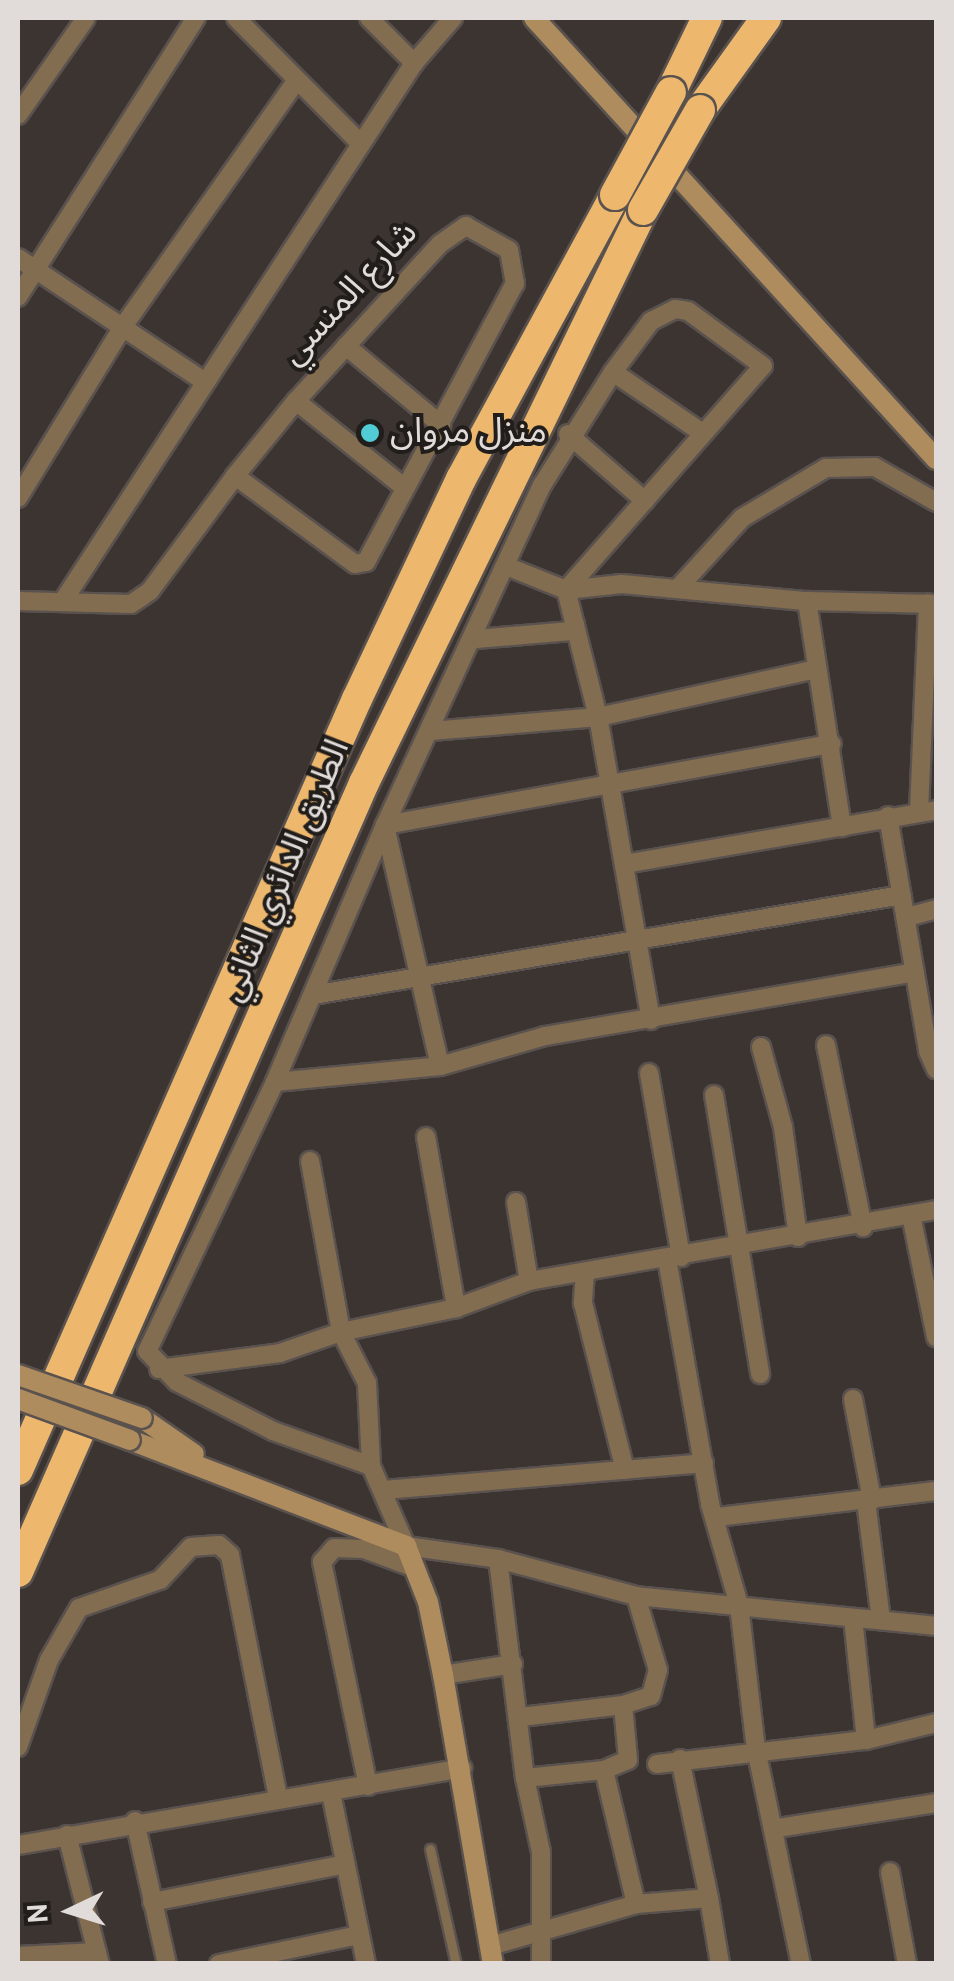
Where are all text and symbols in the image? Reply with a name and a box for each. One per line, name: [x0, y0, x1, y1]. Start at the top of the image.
street label: شارع المنسي: [273, 213, 427, 375]
place label: منزل مروان: [390, 412, 547, 454]
marker: منزل مروان: [359, 422, 381, 444]
street label: الطريق الدائري الثاني: [212, 734, 360, 1008]
north arrow: [20, 1861, 120, 1961]
text: N: [21, 1902, 59, 1924]

